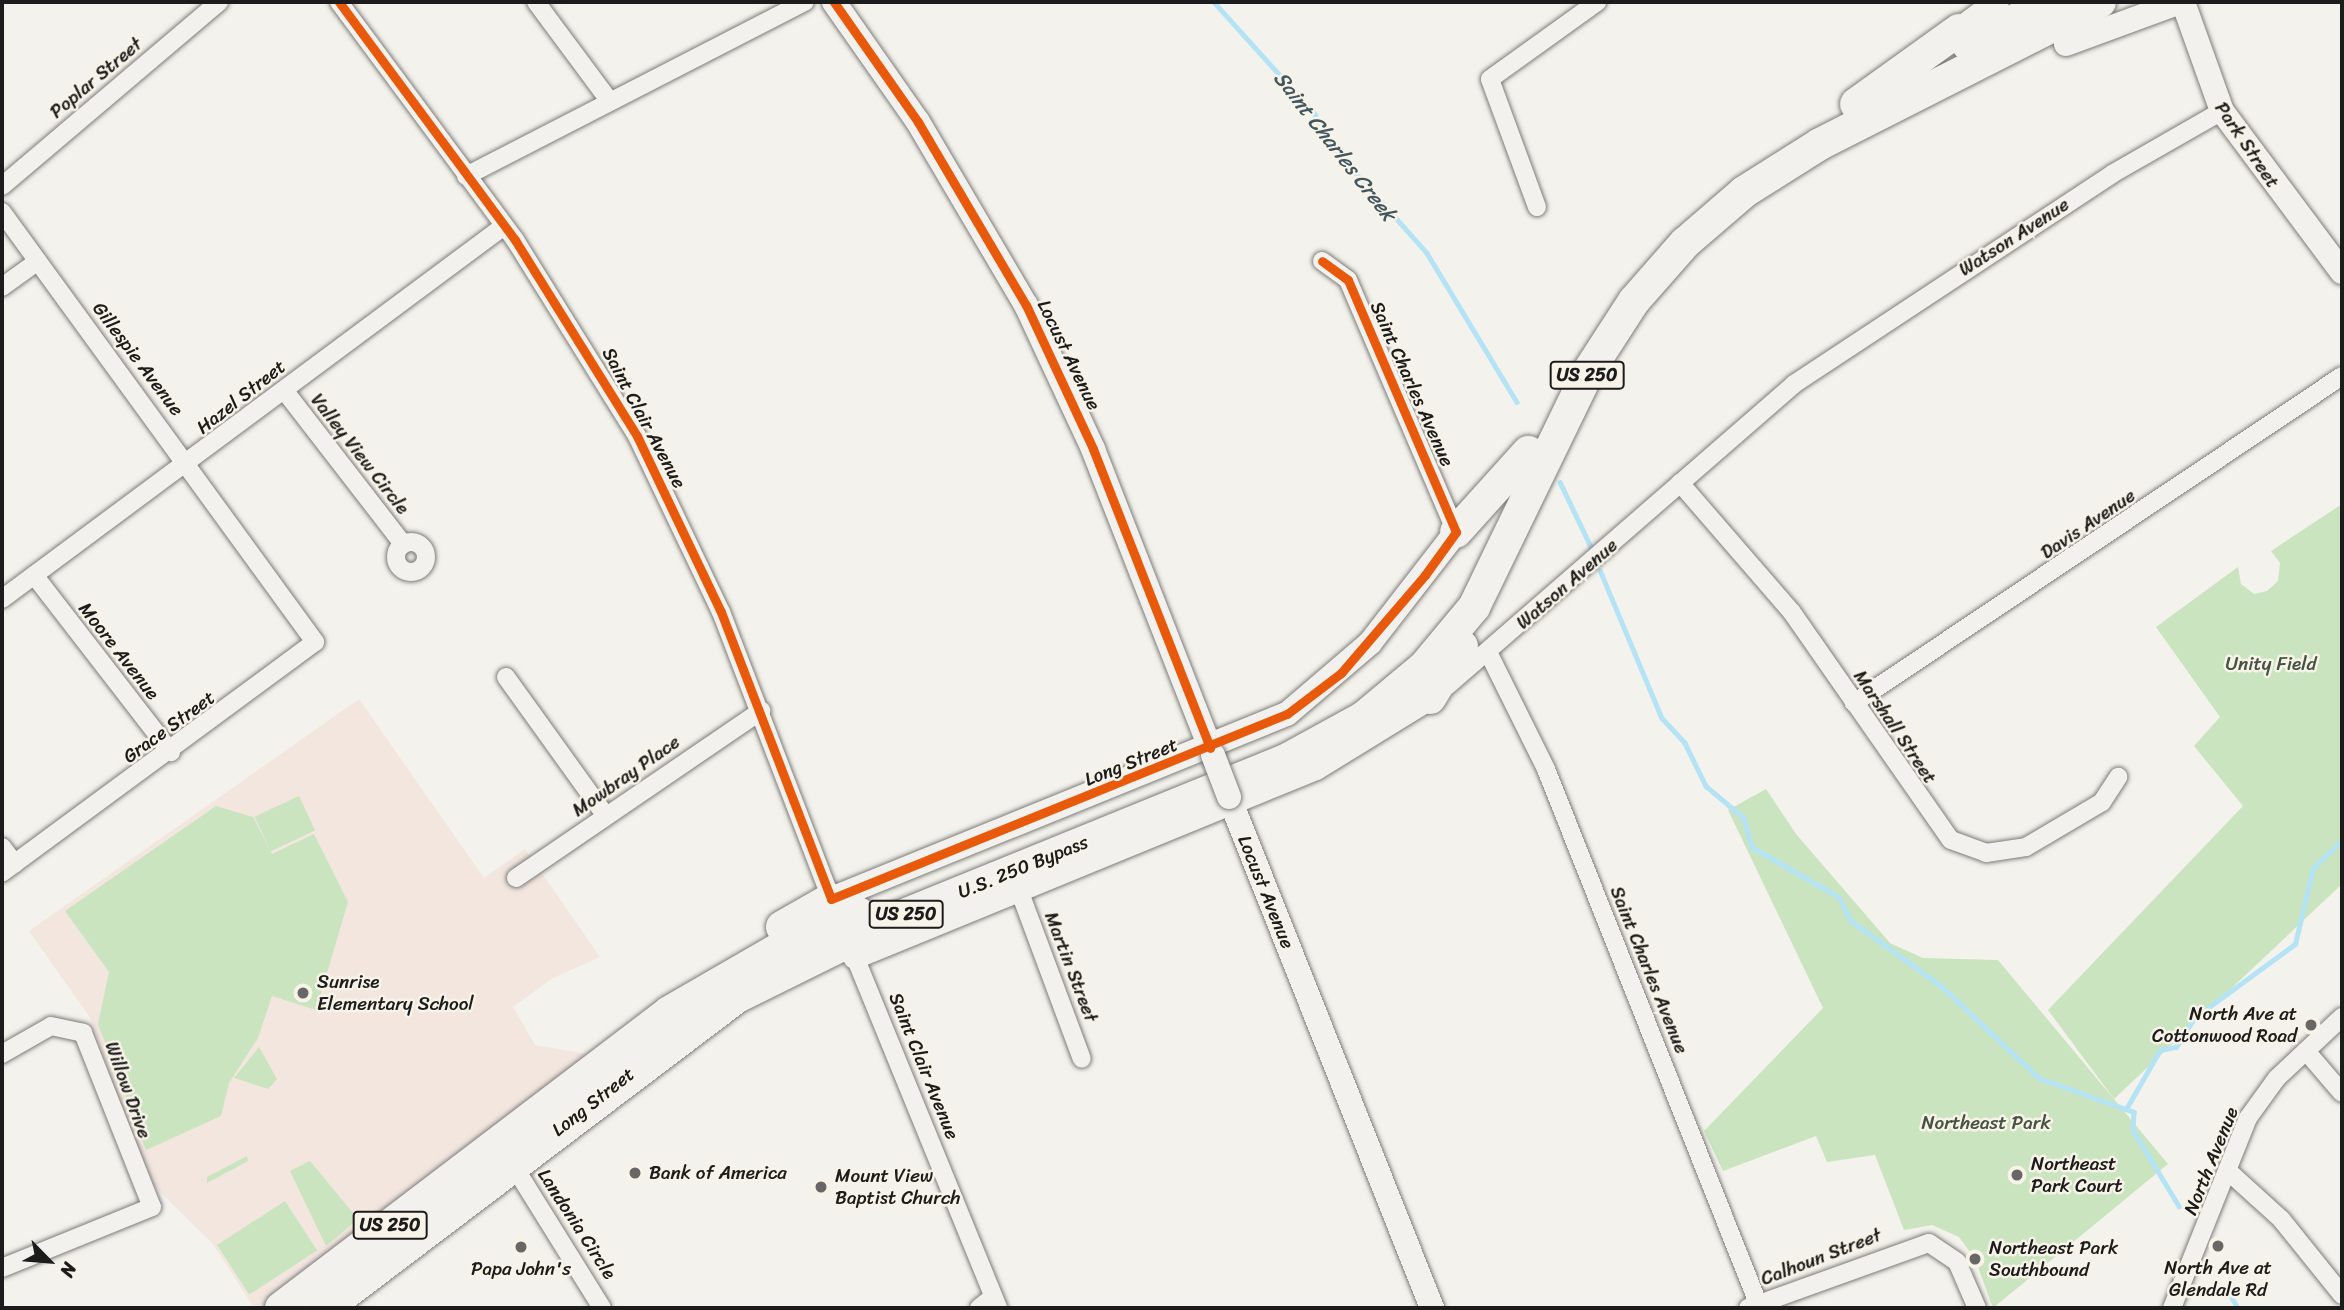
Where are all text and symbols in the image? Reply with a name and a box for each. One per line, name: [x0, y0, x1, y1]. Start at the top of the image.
street label: Poplar Street: [45, 33, 147, 123]
water label: Saint Charles Creek: [1268, 65, 1402, 227]
street label: Park Street: [2210, 98, 2284, 192]
street label: Watson Avenue: [1955, 193, 2073, 281]
street label: Locust Avenue: [1032, 296, 1106, 414]
street label: Gillespie Avenue: [88, 298, 188, 420]
street label: Saint Charles Avenue: [1365, 298, 1459, 470]
street label: Saint Clair Avenue: [597, 344, 691, 492]
street label: Hazel Street: [192, 355, 290, 439]
road number: US 250: [1548, 360, 1626, 390]
street label: Valley View Circle: [305, 388, 415, 520]
street label: Davis Avenue: [2036, 484, 2140, 564]
street label: Watson Avenue: [1512, 534, 1622, 634]
street label: Moore Avenue: [74, 598, 164, 704]
park label: Unity Field: [2225, 653, 2317, 675]
street label: Marshall Street: [1849, 666, 1941, 788]
street label: Grace Street: [118, 686, 220, 768]
street label: Mowbray Place: [568, 730, 684, 822]
street label: Long Street: [1081, 733, 1181, 791]
street label: U.S. 250 Bypass: [955, 831, 1091, 903]
street label: Locust Avenue: [1233, 832, 1299, 952]
street label: Saint Charles Avenue: [1605, 883, 1693, 1057]
road number: US 250: [867, 900, 944, 929]
street label: Martin Street: [1039, 908, 1103, 1026]
place label: Sunrise Elementary School: [317, 971, 474, 1015]
marker: Sunrise Elementary School: [295, 985, 311, 1001]
street label: Saint Clair Avenue: [884, 990, 964, 1142]
place label: North Ave at Cottonwood Road: [2152, 1003, 2297, 1047]
marker: North Ave at Cottonwood Road: [2303, 1017, 2319, 1033]
street label: Willow Drive: [100, 1038, 156, 1142]
street label: Long Street: [547, 1063, 639, 1141]
street label: North Avenue: [2179, 1104, 2243, 1218]
park label: Northeast Park: [1921, 1112, 2051, 1134]
place label: Northeast Park Court: [2031, 1153, 2123, 1197]
place label: Bank of America: [649, 1162, 788, 1184]
street label: Landonia Circle: [533, 1164, 621, 1284]
marker: Bank of America: [627, 1165, 643, 1181]
place label: Mount View Baptist Church: [835, 1165, 960, 1209]
marker: Northeast Park Court: [2009, 1167, 2025, 1183]
marker: Mount View Baptist Church: [813, 1179, 829, 1195]
road number: US 250: [352, 1210, 428, 1240]
street label: Calhoun Street: [1758, 1224, 1884, 1290]
north arrow: [14, 1226, 84, 1296]
place label: Northeast Park Southbound: [1989, 1237, 2118, 1281]
marker: North Ave at Glendale Rd: [2210, 1238, 2226, 1254]
marker: Papa John's: [513, 1239, 529, 1255]
marker: Northeast Park Southbound: [1967, 1251, 1983, 1267]
text: N: [51, 1257, 86, 1283]
place label: North Ave at Glendale Rd: [2164, 1257, 2272, 1301]
place label: Papa John's: [471, 1258, 571, 1280]

